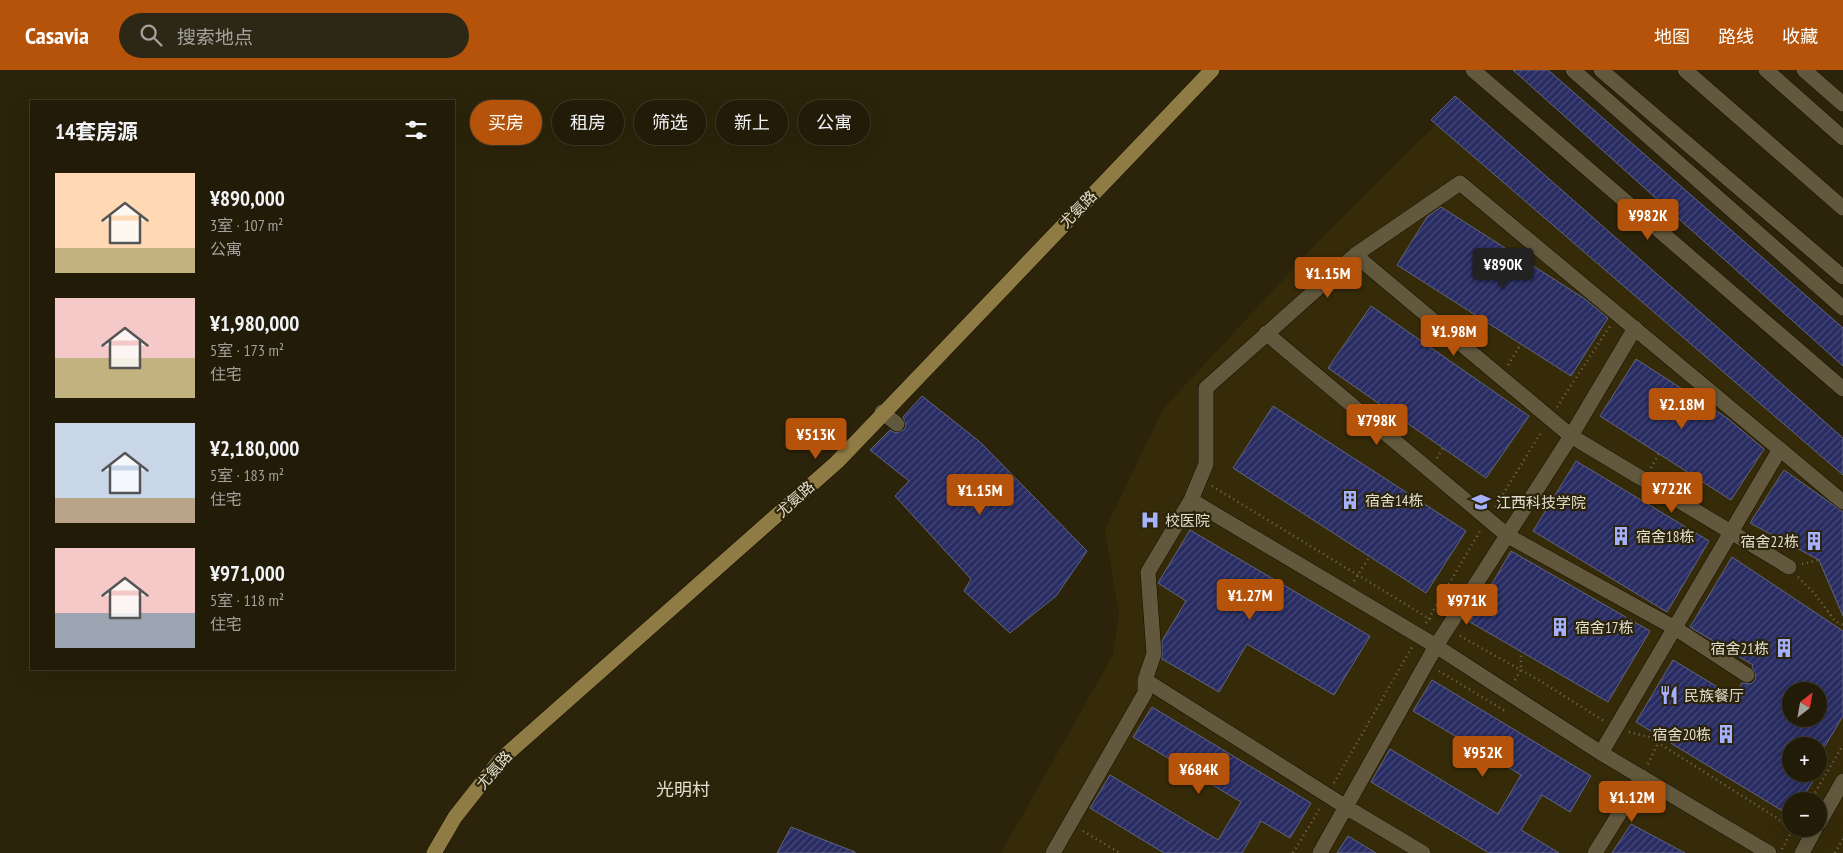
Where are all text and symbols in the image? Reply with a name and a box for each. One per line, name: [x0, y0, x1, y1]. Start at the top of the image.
search box: [119, 13, 469, 58]
text: Casavia: [25, 20, 89, 51]
icon: search: [137, 21, 165, 49]
text: 搜索地点: [177, 25, 253, 49]
text: 地图: [1654, 25, 1690, 48]
text: 路线: [1718, 25, 1754, 48]
text: 收藏: [1782, 25, 1818, 48]
chip: 买房: [470, 100, 542, 145]
chip: 租房: [552, 100, 624, 145]
chip: 筛选: [634, 100, 706, 145]
chip: 新上: [716, 100, 788, 145]
chip: 公寓: [798, 100, 870, 145]
icon: filters: [402, 116, 430, 144]
text: 14套房源: [55, 118, 138, 145]
text: ¥890,000: [210, 185, 285, 212]
street label: 尤氨路: [1056, 186, 1100, 232]
icon: home: [95, 193, 155, 253]
pin: ¥982K: [1613, 198, 1683, 241]
text: ¥982K: [1629, 205, 1667, 225]
text: 3室 · 107 m²: [210, 215, 283, 235]
text: 公寓: [210, 239, 242, 259]
pin: ¥890K: [1468, 248, 1538, 290]
text: ¥890K: [1484, 254, 1522, 274]
pin: ¥1.15M: [1287, 256, 1369, 299]
text: ¥1.15M: [1306, 263, 1350, 283]
text: ¥1,980,000: [210, 310, 299, 337]
pin: ¥1.98M: [1413, 314, 1495, 357]
icon: home: [95, 318, 155, 378]
text: ¥1.98M: [1432, 321, 1476, 341]
text: 5室 · 173 m²: [210, 340, 284, 360]
text: 住宅: [210, 364, 242, 384]
pin: ¥2.18M: [1641, 388, 1723, 430]
text: ¥2.18M: [1660, 394, 1704, 414]
pin: ¥798K: [1342, 404, 1412, 446]
text: ¥798K: [1358, 410, 1396, 430]
pin: ¥513K: [781, 418, 851, 460]
text: ¥513K: [797, 424, 835, 444]
text: ¥2,180,000: [210, 435, 299, 462]
icon: home: [95, 443, 155, 503]
text: 5室 · 183 m²: [210, 465, 284, 485]
pin: ¥722K: [1637, 472, 1707, 514]
pin: ¥1.15M: [939, 474, 1021, 516]
street label: 尤氨路: [772, 477, 818, 521]
text: ¥722K: [1653, 478, 1691, 498]
text: ¥1.15M: [958, 480, 1002, 500]
text: 住宅: [210, 489, 242, 509]
building icon: 宿舍14栋: [1339, 489, 1361, 511]
place label: 宿舍14栋: [1365, 491, 1424, 510]
school or university icon: 江西科技学院: [1470, 491, 1492, 513]
place label: 江西科技学院: [1496, 493, 1586, 512]
hospital icon: 校医院: [1139, 509, 1161, 531]
place label: 校医院: [1165, 511, 1210, 530]
building icon: 宿舍18栋: [1610, 525, 1632, 547]
place label: 宿舍18栋: [1636, 527, 1695, 546]
building icon: 宿舍22栋: [1803, 530, 1825, 552]
place label: 宿舍22栋: [1740, 532, 1799, 551]
text: ¥971,000: [210, 560, 285, 587]
icon: home: [95, 568, 155, 628]
pin: ¥1.27M: [1209, 578, 1291, 621]
pin: ¥971K: [1432, 584, 1502, 626]
text: ¥1.27M: [1228, 585, 1272, 605]
text: 5室 · 118 m²: [210, 590, 284, 610]
text: ¥971K: [1448, 590, 1486, 610]
text: 住宅: [210, 614, 242, 634]
building icon: 宿舍17栋: [1549, 616, 1571, 638]
place label: 宿舍17栋: [1575, 618, 1634, 637]
building icon: 宿舍21栋: [1773, 637, 1795, 659]
place label: 宿舍21栋: [1710, 639, 1769, 658]
north arrow: [1782, 682, 1828, 728]
map controls: [1782, 682, 1827, 837]
restaurant icon: 民族餐厅: [1658, 684, 1680, 706]
place label: 民族餐厅: [1684, 686, 1744, 705]
building icon: 宿舍20栋: [1715, 723, 1737, 745]
place label: 宿舍20栋: [1652, 725, 1711, 744]
pin: ¥952K: [1448, 736, 1518, 778]
button: +: [1782, 737, 1827, 782]
text: ¥952K: [1464, 742, 1502, 762]
street label: 尤氨路: [472, 747, 516, 793]
pin: ¥684K: [1164, 752, 1234, 795]
text: ¥684K: [1180, 759, 1218, 779]
district label: 光明村: [656, 778, 710, 801]
pin: ¥1.12M: [1591, 780, 1673, 823]
text: ¥1.12M: [1610, 787, 1654, 807]
button: −: [1782, 792, 1827, 837]

